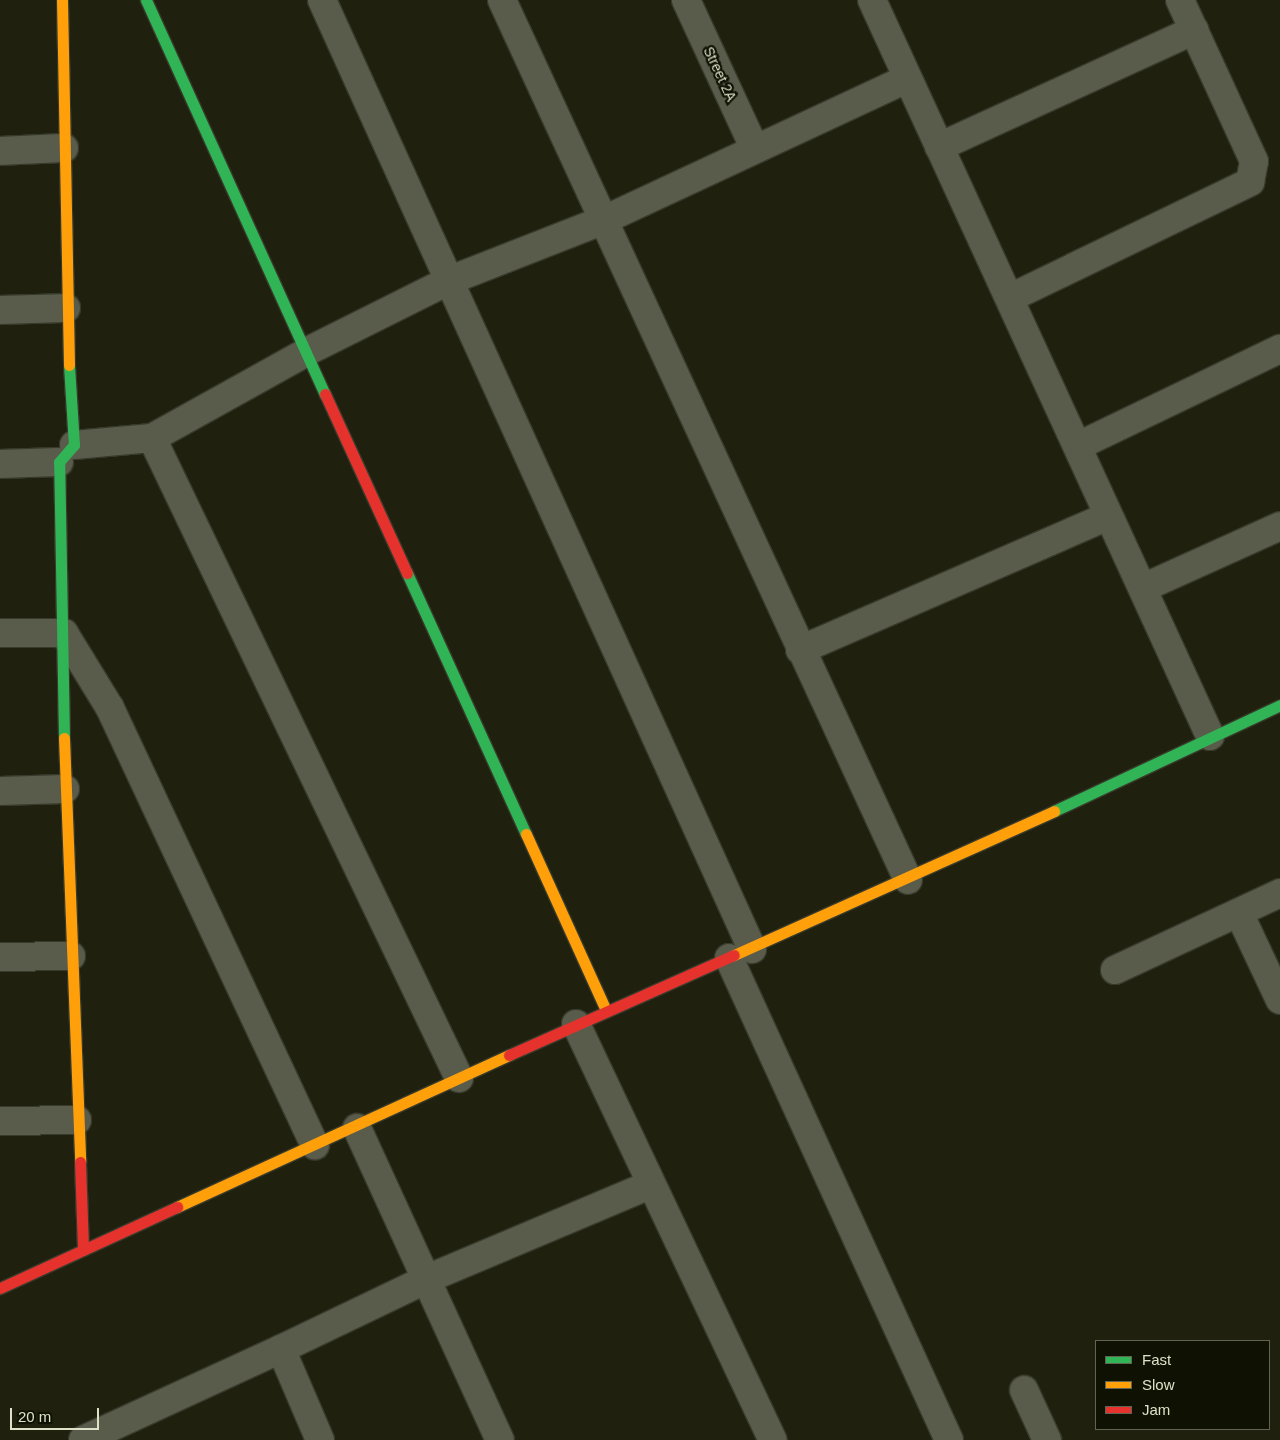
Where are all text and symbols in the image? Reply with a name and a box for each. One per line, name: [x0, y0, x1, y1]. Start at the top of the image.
street label: Street 2A: [700, 44, 740, 104]
legend: [1095, 1340, 1270, 1430]
text: Fast: [1142, 1351, 1171, 1368]
text: Slow: [1142, 1376, 1175, 1393]
scale bar: [12, 1398, 101, 1430]
text: Jam: [1142, 1401, 1170, 1418]
text: 20 m: [18, 1408, 51, 1425]

